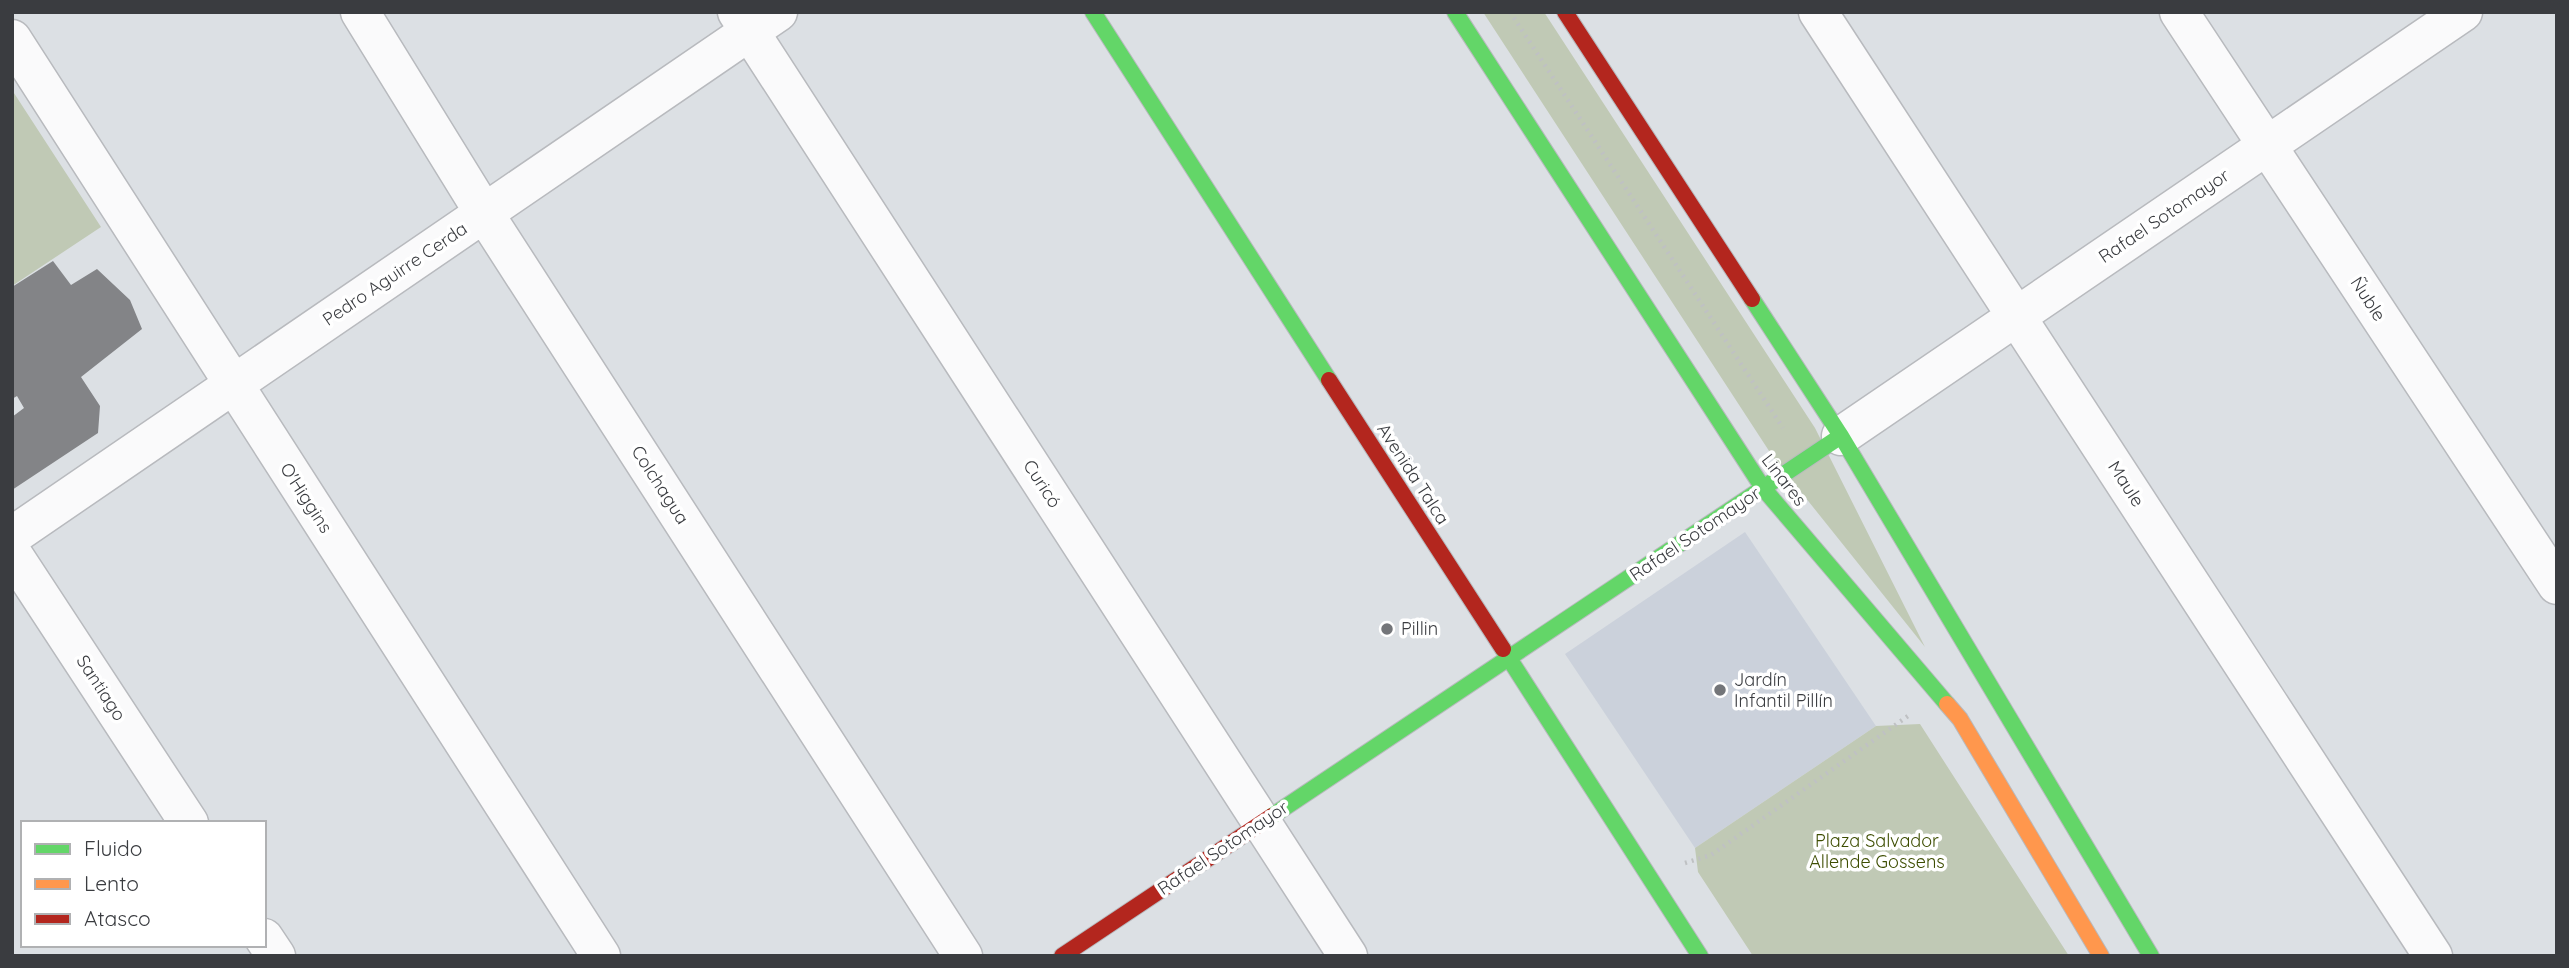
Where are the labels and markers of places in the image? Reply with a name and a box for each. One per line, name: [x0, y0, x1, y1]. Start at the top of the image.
place label: Pillin: [1401, 617, 1438, 640]
marker: Pillin: [1379, 621, 1395, 637]
place label: Jardín Infantil Pillín: [1734, 668, 1833, 712]
marker: Jardín Infantil Pillín: [1712, 682, 1728, 698]

